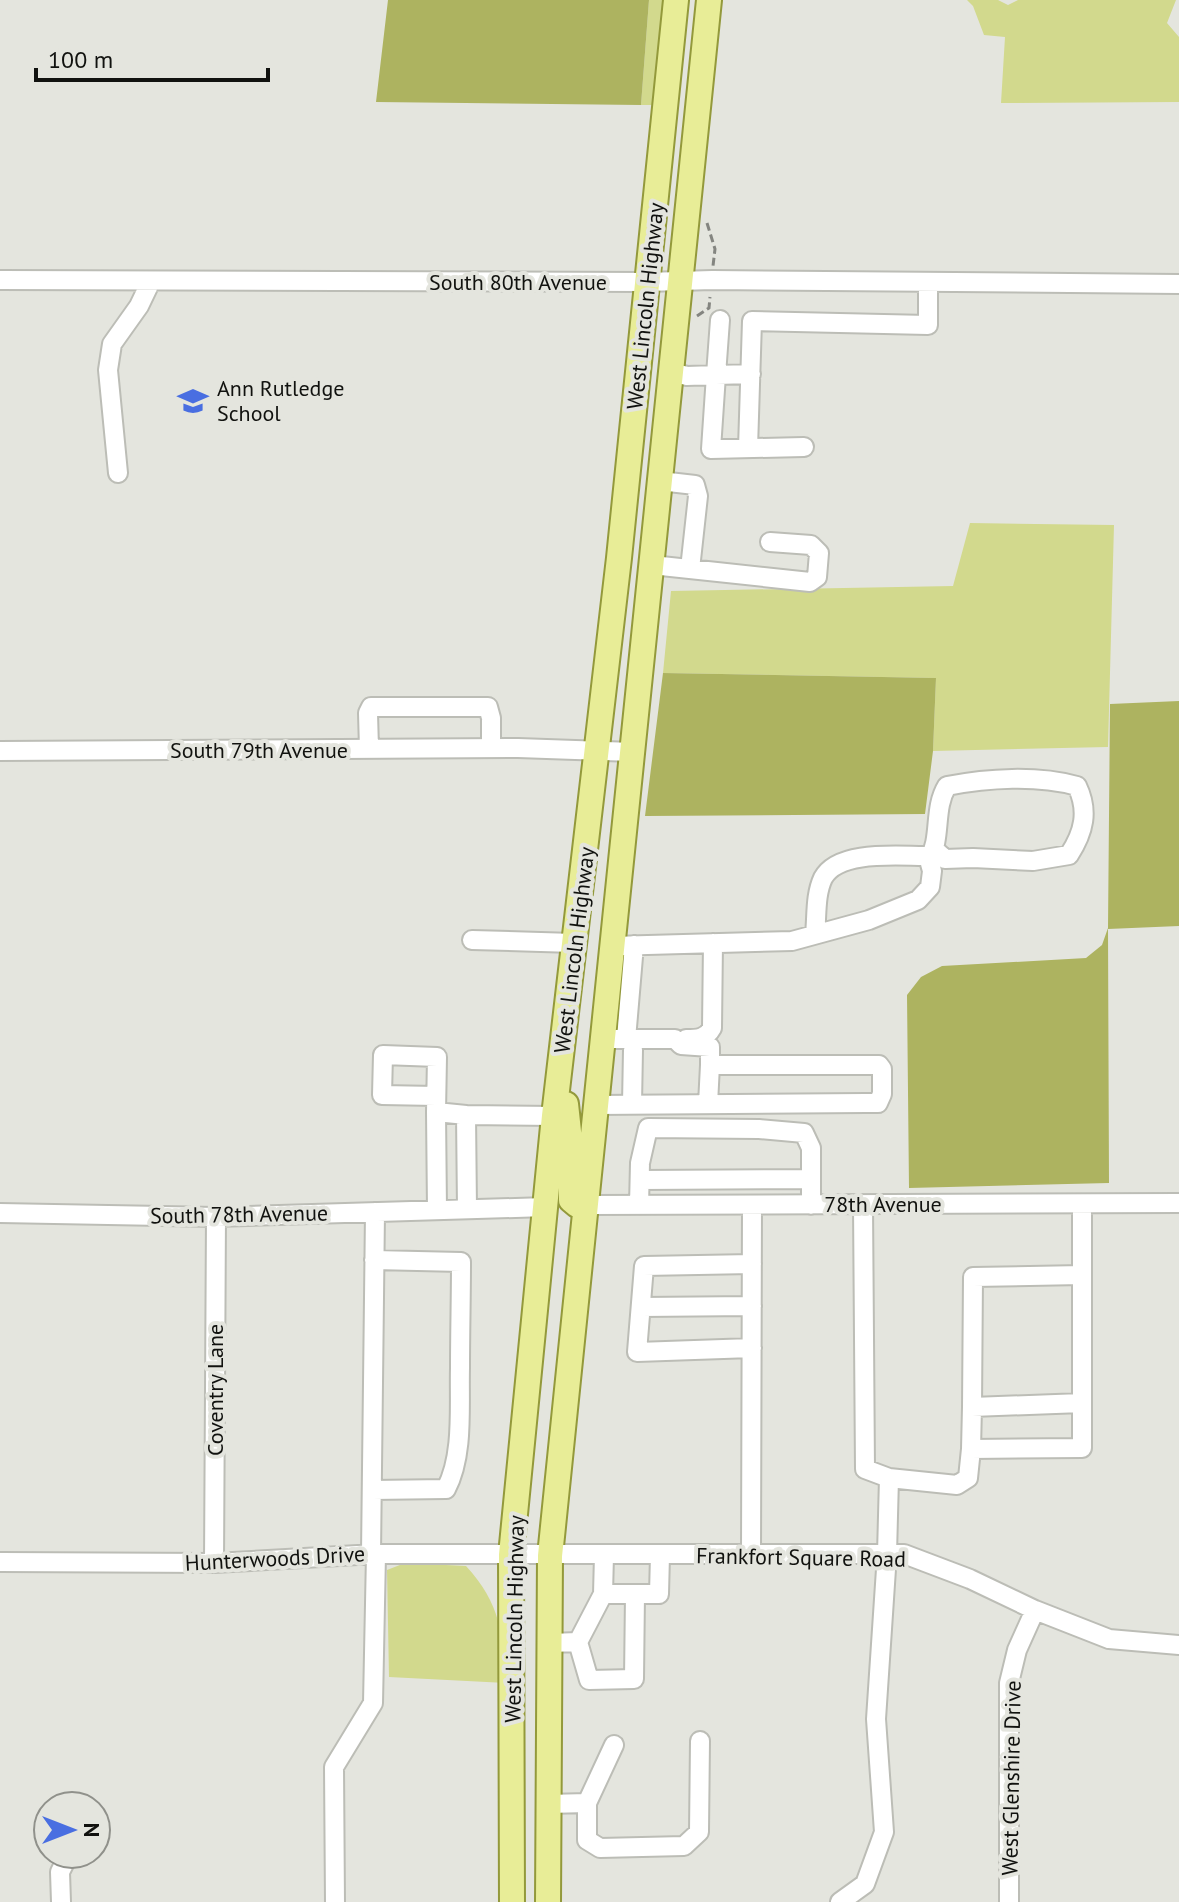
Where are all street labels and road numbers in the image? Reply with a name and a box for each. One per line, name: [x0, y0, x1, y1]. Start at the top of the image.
street label: West Lincoln Highway: [620, 200, 670, 411]
street label: South 80th Avenue: [429, 268, 607, 296]
street label: South 79th Avenue: [170, 736, 348, 764]
street label: West Lincoln Highway: [547, 844, 601, 1055]
street label: 78th Avenue: [824, 1190, 942, 1218]
street label: South 78th Avenue: [150, 1198, 328, 1230]
street label: Coventry Lane: [201, 1324, 229, 1456]
street label: West Lincoln Highway: [498, 1514, 530, 1723]
street label: Hunterwoods Drive: [184, 1539, 366, 1577]
street label: Frankfort Square Road: [696, 1541, 906, 1573]
street label: West Glenshire Drive: [995, 1680, 1027, 1876]

